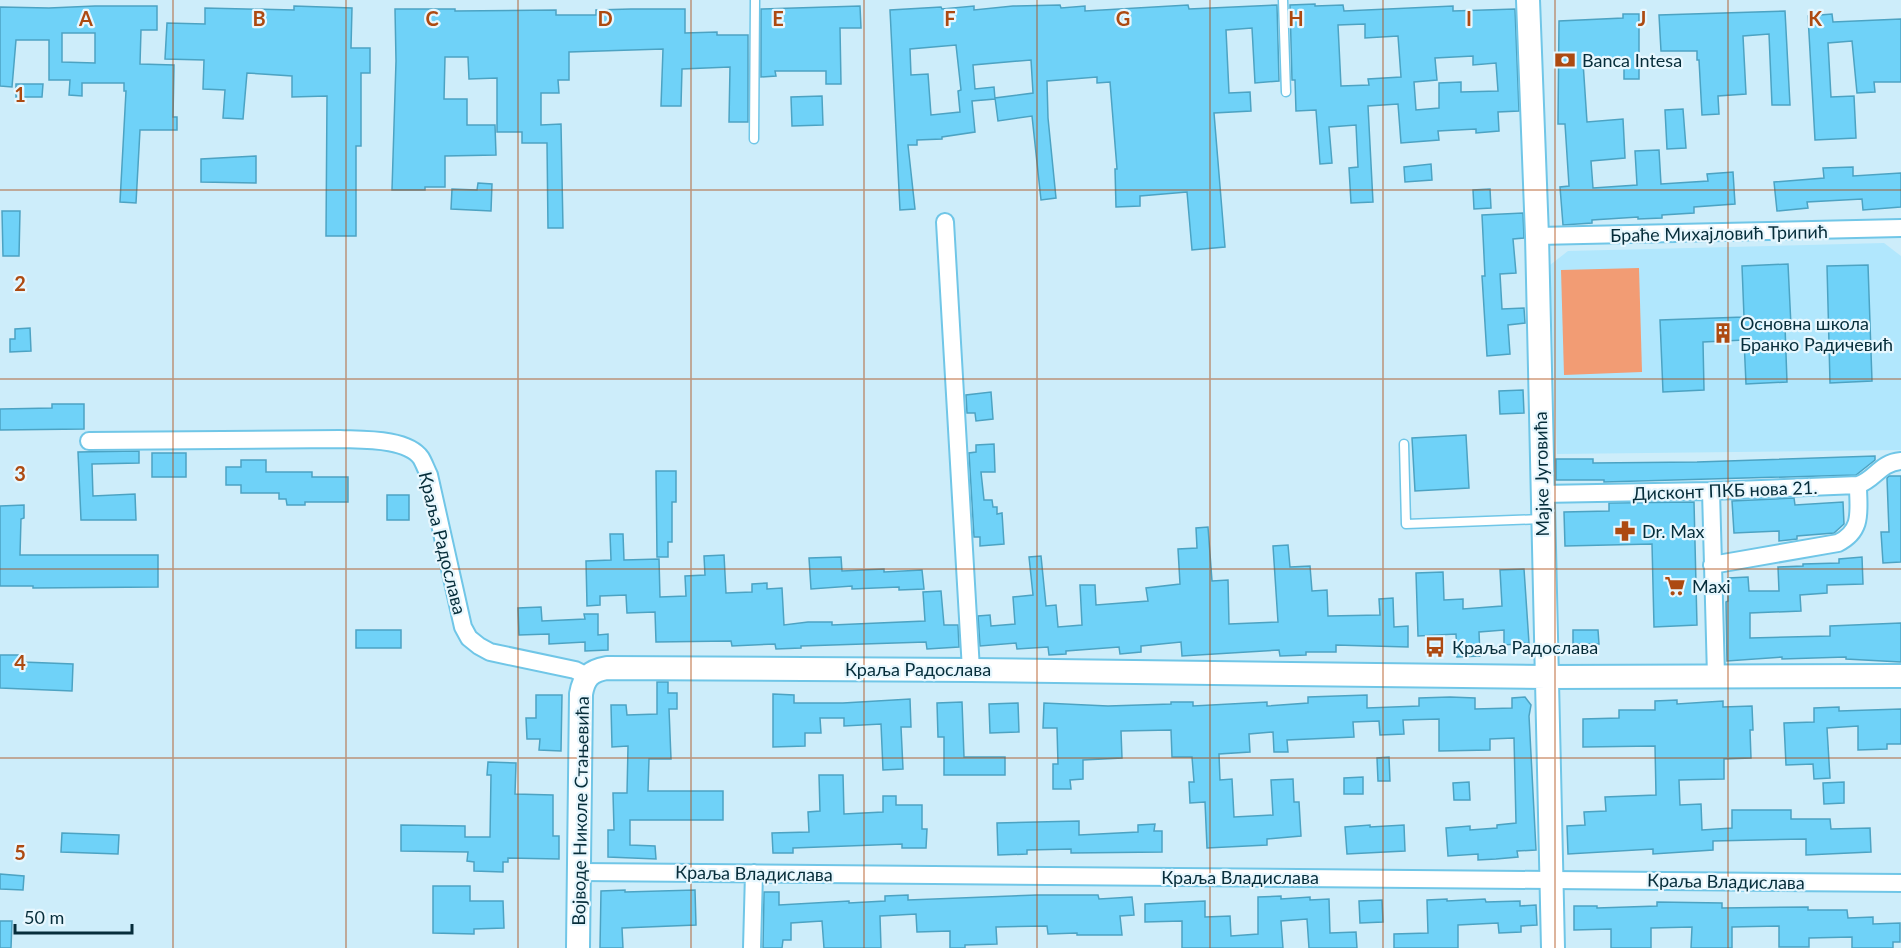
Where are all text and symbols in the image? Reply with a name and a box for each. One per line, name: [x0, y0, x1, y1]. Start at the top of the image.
text: A: [78, 6, 93, 30]
text: B: [252, 6, 266, 30]
text: C: [425, 6, 439, 30]
text: D: [597, 6, 613, 30]
text: E: [772, 6, 784, 30]
text: F: [944, 6, 956, 30]
text: G: [1116, 6, 1130, 30]
text: H: [1288, 6, 1304, 30]
text: I: [1466, 6, 1472, 30]
text: J: [1638, 6, 1646, 30]
text: K: [1808, 6, 1822, 30]
bank icon: Banca Intesa: [1553, 48, 1577, 72]
place label: Banca Intesa: [1582, 49, 1682, 71]
text: 1: [14, 82, 26, 106]
street label: Браће Михајловић Трипић: [1610, 220, 1828, 246]
text: 2: [14, 271, 26, 295]
place label: Основна школа Бранко Радичевић: [1740, 312, 1893, 355]
building icon: Основна школа Бранко Радичевић: [1711, 321, 1735, 345]
street label: Мајке Југовића: [1529, 411, 1553, 537]
text: 3: [14, 461, 26, 485]
street label: Краља Радослава: [415, 469, 471, 617]
street label: Дисконт ПКБ нова 21.: [1632, 476, 1818, 504]
pharmacy icon: Dr. Max: [1613, 519, 1637, 543]
place label: Dr. Max: [1642, 520, 1705, 542]
supermarket icon: Maxi: [1663, 574, 1687, 598]
place label: Maxi: [1692, 575, 1731, 597]
bus stop icon: Краља Радослава: [1423, 635, 1447, 659]
place label: Краља Радослава: [1452, 636, 1598, 658]
text: 4: [14, 650, 26, 674]
street label: Краља Радослава: [845, 658, 991, 680]
street label: Војводе Николе Стањевића: [567, 696, 593, 926]
text: 5: [14, 840, 26, 864]
street label: Краља Владислава: [675, 861, 833, 885]
street label: Краља Владислава: [1161, 866, 1319, 888]
street label: Краља Владислава: [1647, 869, 1805, 893]
scale bar: [15, 897, 132, 935]
text: 50 m: [24, 906, 64, 928]

